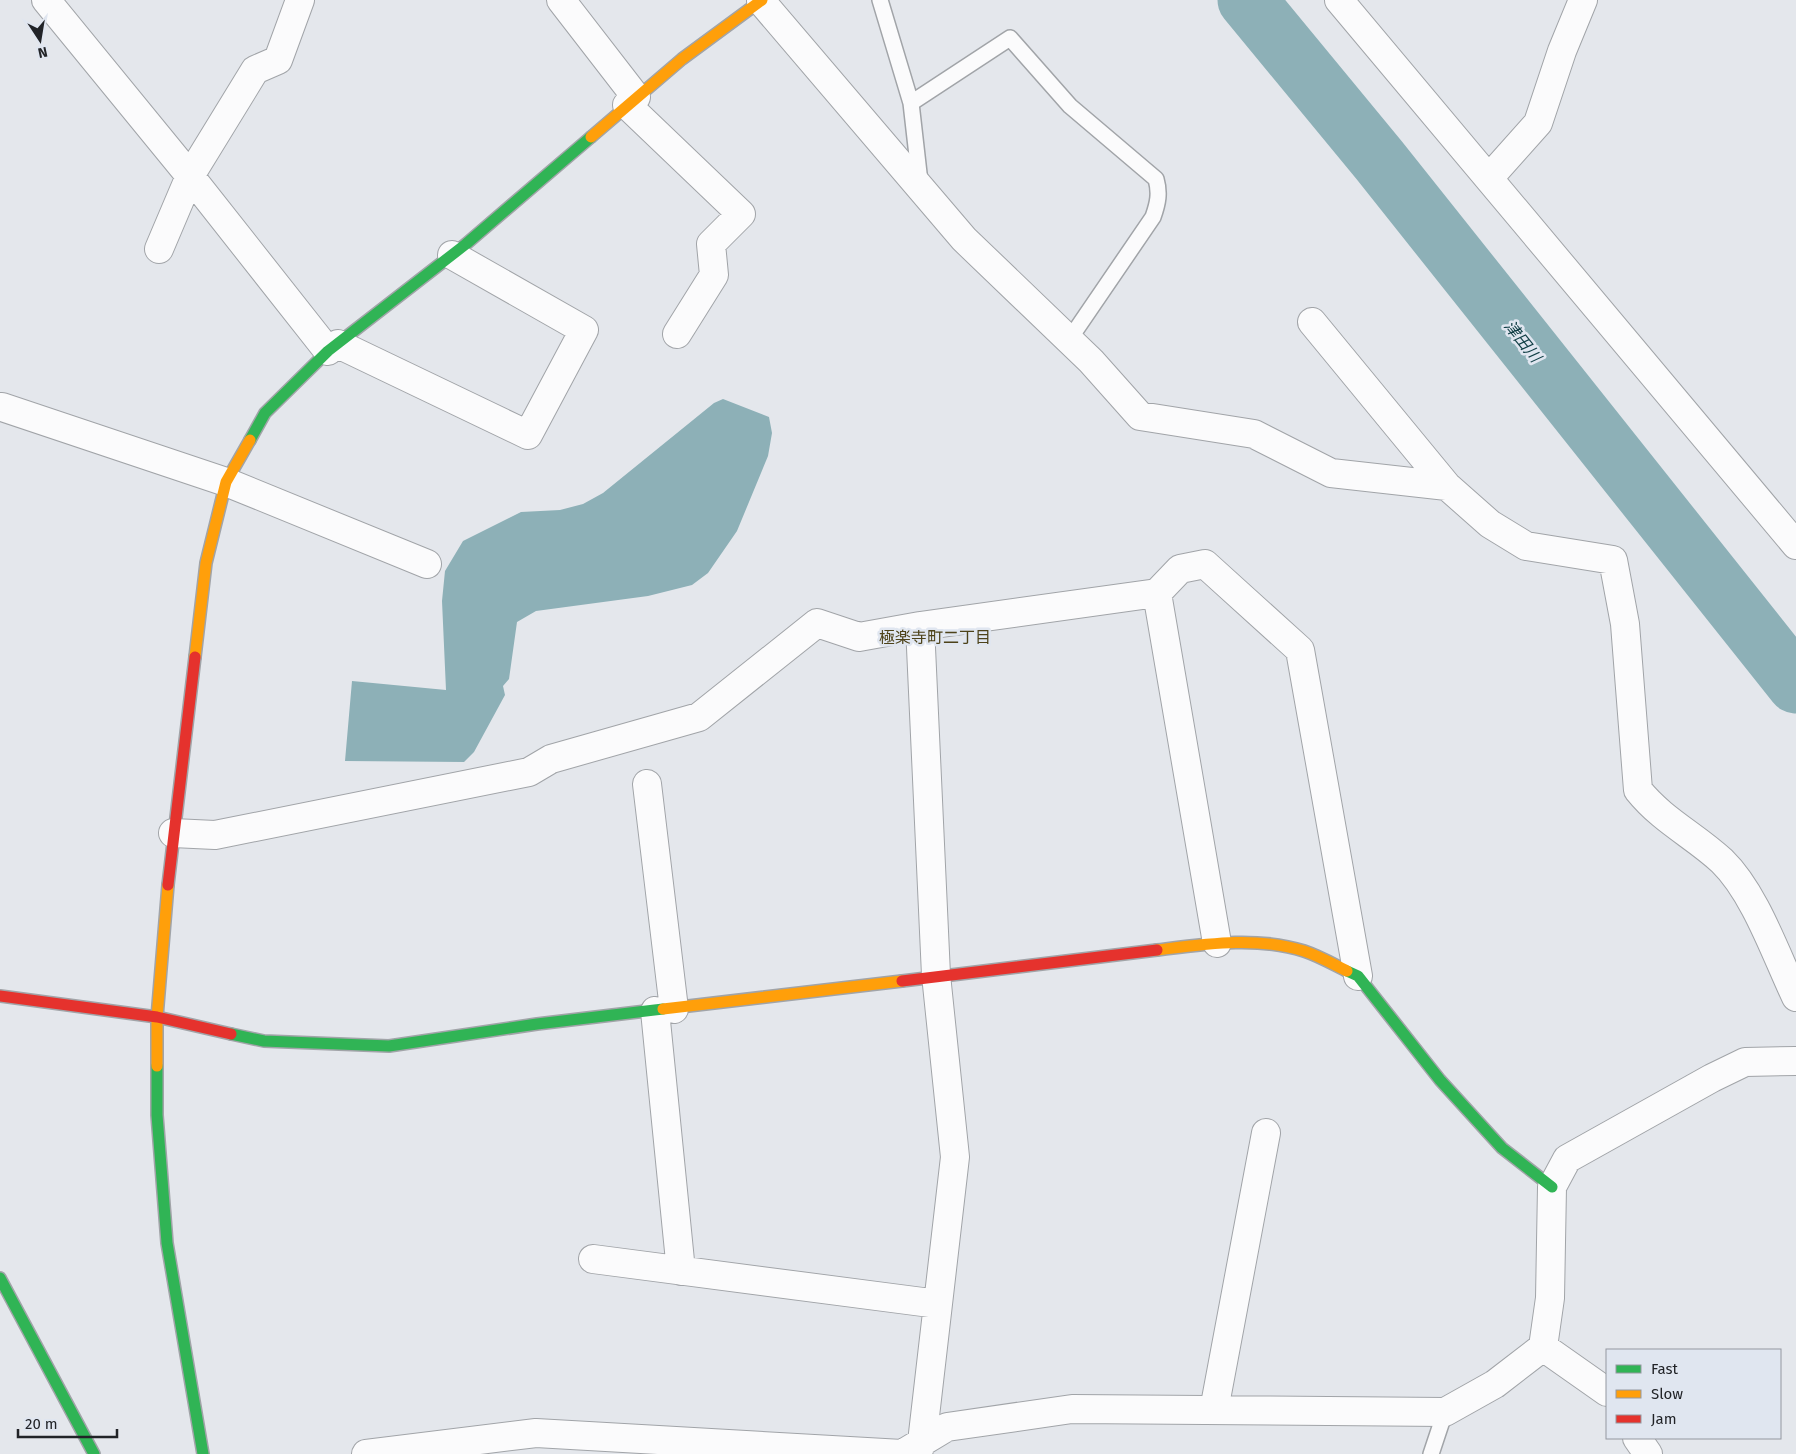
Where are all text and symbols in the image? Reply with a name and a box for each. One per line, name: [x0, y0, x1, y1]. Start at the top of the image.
north arrow: [15, 15, 65, 65]
text: N: [36, 43, 49, 62]
water label: 津田川: [1500, 317, 1546, 367]
district label: 極楽寺町二丁目: [879, 628, 991, 647]
legend: [1606, 1349, 1781, 1439]
text: Fast: [1651, 1360, 1678, 1378]
text: Slow: [1651, 1385, 1683, 1403]
scale bar: [18, 1406, 116, 1438]
text: Jam: [1651, 1410, 1677, 1428]
text: 20 m: [25, 1415, 58, 1433]

